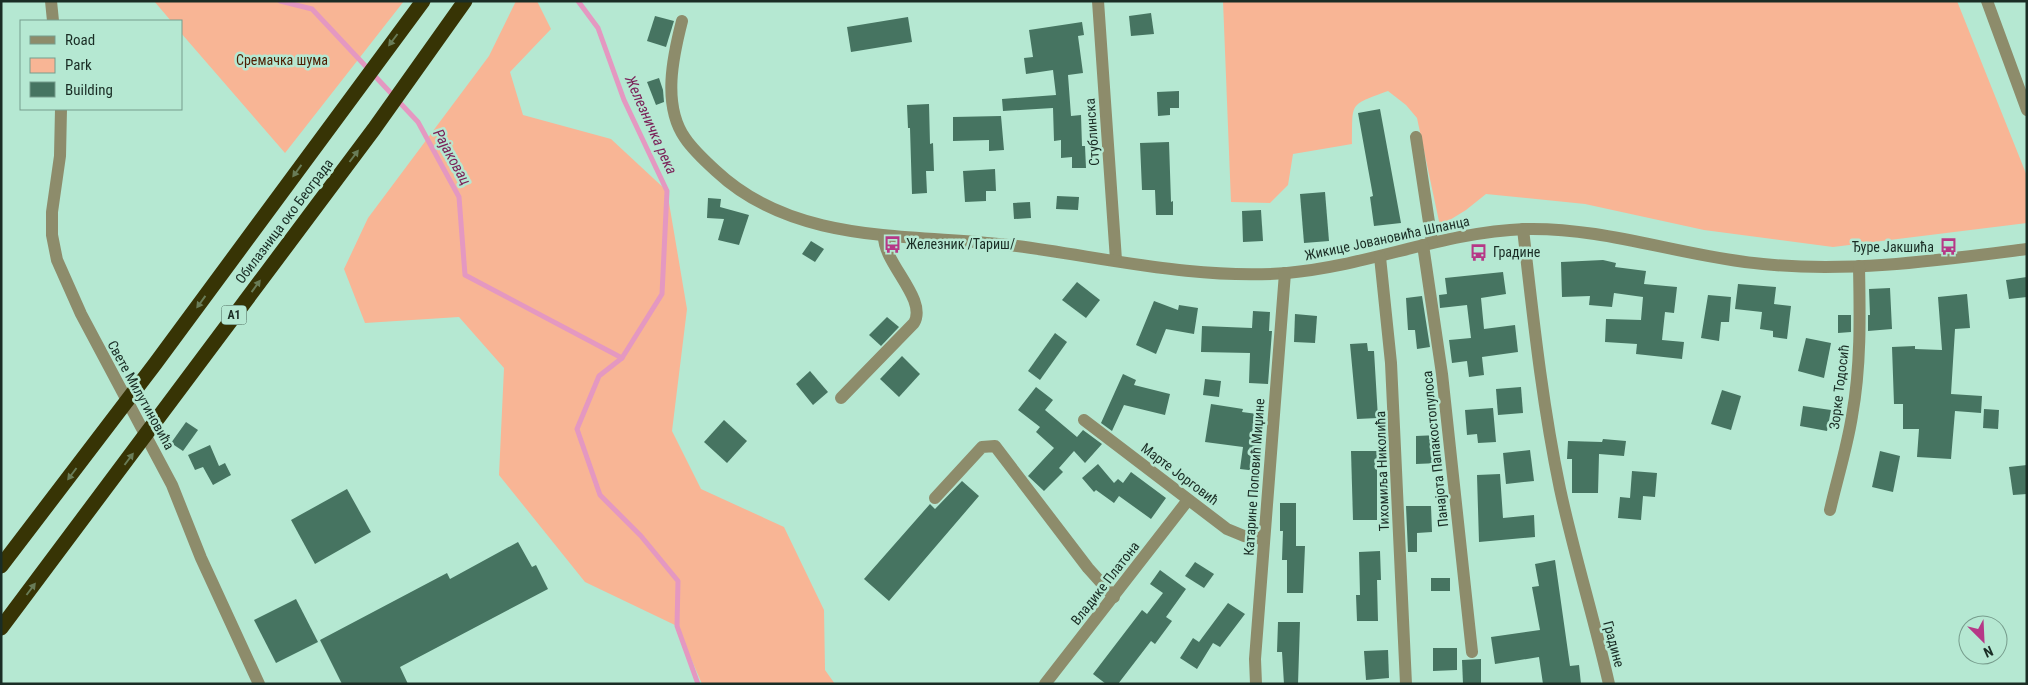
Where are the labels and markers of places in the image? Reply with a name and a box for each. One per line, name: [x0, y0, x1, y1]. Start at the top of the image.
bus stop icon: Железник /Тариш/: [882, 234, 902, 254]
place label: Железник /Тариш/: [906, 236, 1015, 252]
bus stop icon: Ђуре Јакшића: [1938, 237, 1958, 257]
place label: Ђуре Јакшића: [1852, 239, 1934, 255]
bus stop icon: Градине: [1469, 242, 1489, 262]
place label: Градине: [1493, 244, 1541, 260]

